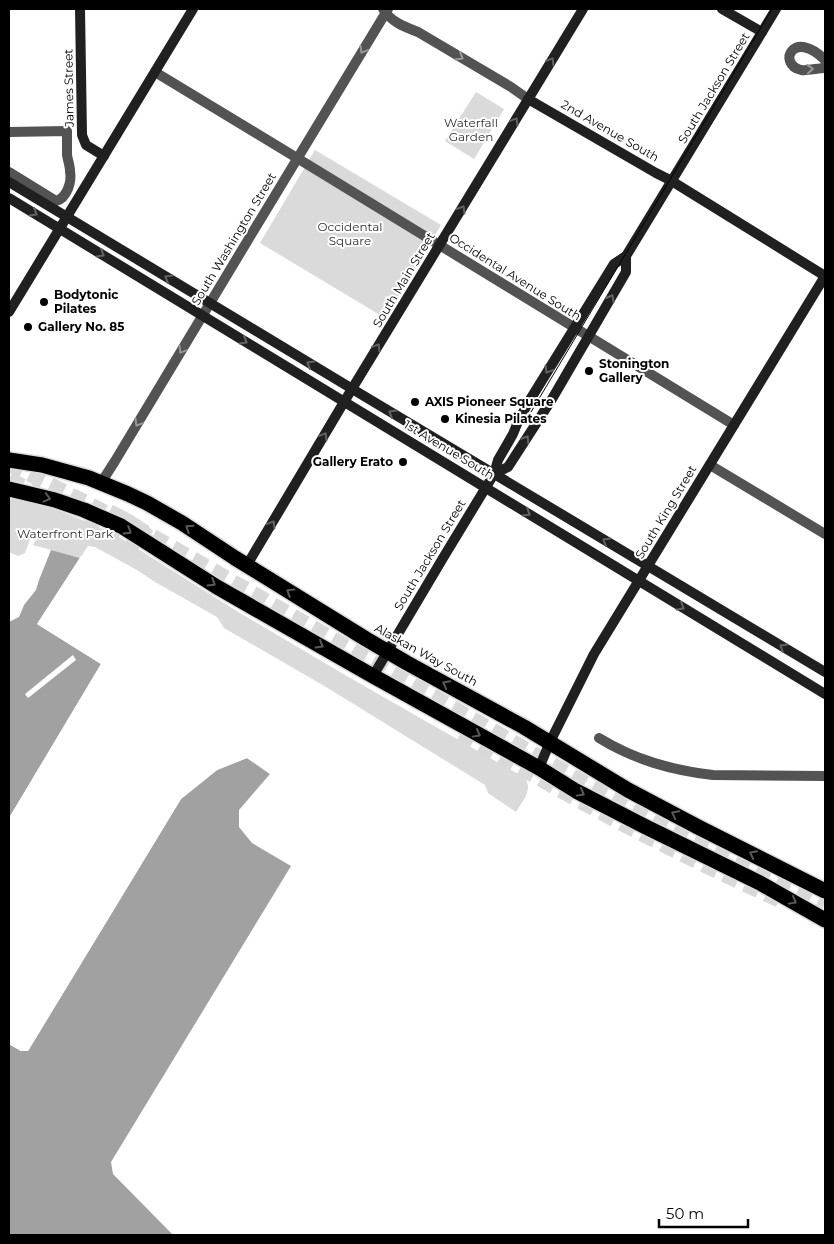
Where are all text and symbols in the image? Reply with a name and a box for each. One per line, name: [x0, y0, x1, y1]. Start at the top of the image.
street label: South Jackson Street: [675, 29, 753, 146]
one-way arrow: [360, 45, 369, 54]
street label: James Street: [60, 49, 77, 128]
one-way arrow: [455, 50, 464, 60]
one-way arrow: [545, 57, 555, 66]
one-way arrow: [806, 64, 814, 75]
street label: 2nd Avenue South: [559, 96, 662, 165]
park label: Waterfall Garden: [444, 115, 498, 144]
one-way arrow: [508, 117, 518, 126]
street label: South Washington Street: [188, 170, 279, 308]
one-way arrow: [455, 205, 465, 214]
one-way arrow: [29, 207, 38, 217]
park label: Occidental Square: [317, 219, 383, 248]
street label: South Main Street: [369, 229, 438, 330]
street label: Occidental Avenue South: [447, 230, 584, 323]
one-way arrow: [96, 247, 105, 257]
one-way arrow: [165, 274, 174, 284]
place label: Bodytonic Pilates: [54, 287, 118, 316]
one-way arrow: [605, 294, 615, 303]
marker: Bodytonic Pilates: [38, 296, 50, 308]
place label: Gallery No. 85: [38, 319, 124, 334]
marker: Gallery No. 85: [22, 321, 34, 333]
one-way arrow: [239, 334, 248, 344]
one-way arrow: [178, 344, 188, 353]
one-way arrow: [371, 344, 381, 353]
place label: Stonington Gallery: [599, 356, 669, 385]
one-way arrow: [307, 360, 316, 370]
one-way arrow: [545, 364, 555, 373]
marker: Stonington Gallery: [583, 365, 595, 377]
place label: AXIS Pioneer Square: [424, 394, 554, 409]
marker: AXIS Pioneer Square: [409, 396, 421, 408]
one-way arrow: [389, 410, 398, 420]
place label: Kinesia Pilates: [455, 411, 547, 426]
marker: Kinesia Pilates: [439, 413, 451, 425]
one-way arrow: [135, 417, 145, 426]
street label: 1st Avenue South: [401, 417, 497, 482]
one-way arrow: [317, 432, 327, 441]
one-way arrow: [520, 436, 529, 445]
place label: Gallery Erato: [313, 454, 393, 469]
marker: Gallery Erato: [397, 456, 409, 468]
street label: South King Street: [632, 462, 700, 561]
one-way arrow: [42, 492, 51, 503]
street label: South Jackson Street: [391, 496, 469, 613]
one-way arrow: [522, 506, 531, 516]
one-way arrow: [266, 520, 276, 529]
one-way arrow: [123, 524, 132, 534]
one-way arrow: [185, 525, 194, 534]
park label: Waterfront Park: [17, 526, 114, 541]
one-way arrow: [603, 538, 612, 548]
one-way arrow: [206, 577, 215, 587]
one-way arrow: [287, 589, 296, 599]
one-way arrow: [675, 600, 684, 610]
street label: Alaskan Way South: [372, 620, 480, 689]
one-way arrow: [315, 639, 324, 649]
one-way arrow: [780, 644, 789, 654]
one-way arrow: [442, 680, 451, 690]
one-way arrow: [472, 728, 481, 738]
one-way arrow: [576, 787, 585, 797]
one-way arrow: [671, 811, 680, 821]
one-way arrow: [749, 850, 758, 861]
one-way arrow: [788, 895, 797, 905]
scale bar: [659, 1196, 748, 1228]
text: 50 m: [666, 1204, 704, 1223]

